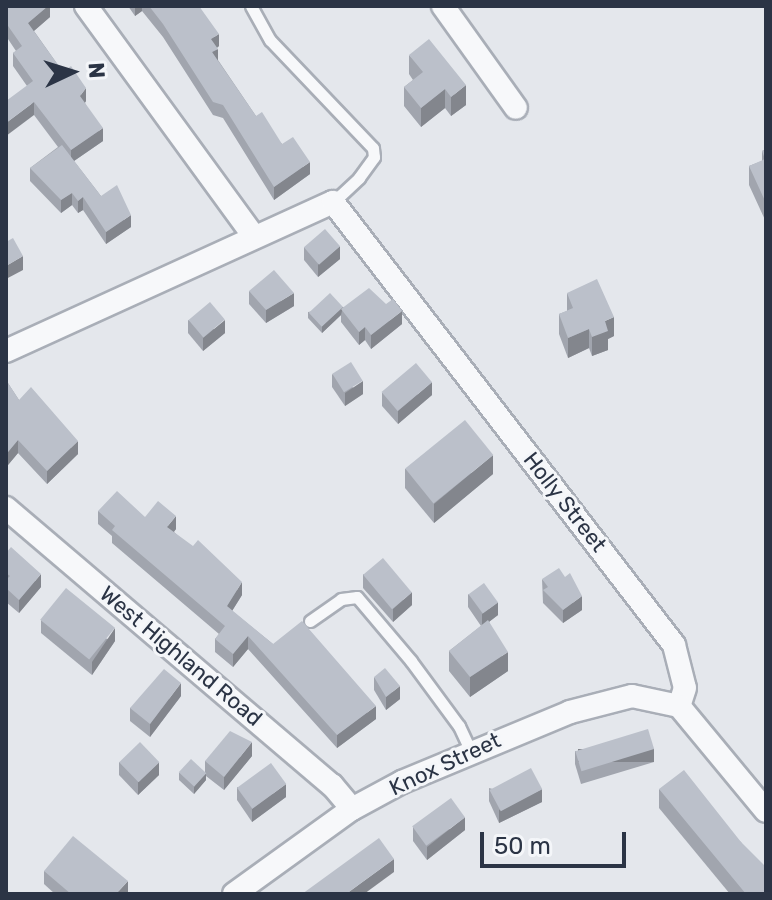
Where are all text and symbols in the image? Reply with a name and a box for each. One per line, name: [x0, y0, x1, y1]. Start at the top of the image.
north arrow: [32, 32, 112, 112]
text: N: [82, 61, 110, 79]
street label: Holly Street: [518, 447, 612, 557]
street label: West Highland Road: [95, 580, 267, 732]
street label: Knox Street: [385, 727, 505, 801]
scale bar: [484, 816, 630, 866]
text: 50 m: [494, 832, 551, 860]

